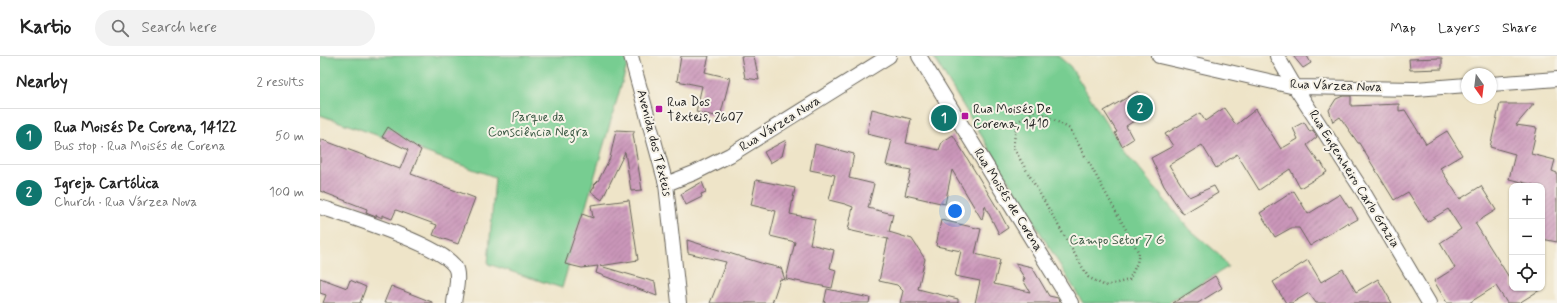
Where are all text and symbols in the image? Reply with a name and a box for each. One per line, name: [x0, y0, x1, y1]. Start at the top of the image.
search box: [95, 10, 375, 46]
text: Kartio: [20, 15, 71, 40]
icon: search: [109, 17, 131, 39]
text: Search here: [141, 18, 217, 38]
text: Map: [1390, 19, 1416, 37]
text: Layers: [1438, 19, 1480, 37]
text: Share: [1502, 19, 1537, 37]
north arrow: [1461, 68, 1497, 104]
text: Nearby: [16, 71, 68, 93]
text: 2 results: [257, 74, 304, 91]
street label: Rua Várzea Nova: [1290, 76, 1383, 96]
street label: Avenida dos Têxteis: [632, 88, 676, 199]
street label: Rua Várzea Nova: [736, 92, 824, 156]
pin: 2: [1127, 93, 1153, 123]
place label: Rua Dos Têxteis, 2607: [667, 94, 744, 126]
place label: Rua Moisés De Corena, 1410: [973, 101, 1051, 133]
pin: 1: [931, 103, 957, 133]
marker: Rua Dos Têxteis, 2607: [654, 104, 664, 114]
street label: Rua Engenheiro Carlo Grazia: [1303, 107, 1403, 252]
park label: Parque da Consciência Negra: [488, 109, 589, 143]
marker: Rua Moisés De Corena, 1410: [960, 111, 970, 121]
text: Rua Moisés De Corena, 14122: [54, 118, 237, 138]
text: 1: [26, 128, 32, 145]
text: 50 m: [275, 128, 304, 145]
text: Bus stop · Rua Moisés de Corena: [54, 138, 225, 155]
street label: Rua Moisés de Corena: [969, 145, 1047, 255]
text: Igreja Cartólica: [54, 174, 159, 194]
map controls: [1509, 183, 1545, 291]
button: +: [1509, 183, 1545, 219]
text: 2: [26, 184, 32, 201]
text: 100 m: [269, 184, 304, 201]
text: Church · Rua Várzea Nova: [54, 194, 197, 211]
your location: [945, 201, 965, 221]
button: −: [1509, 219, 1545, 255]
park label: Campo Setor 7 G: [1070, 232, 1165, 249]
button: locate: [1509, 255, 1545, 291]

